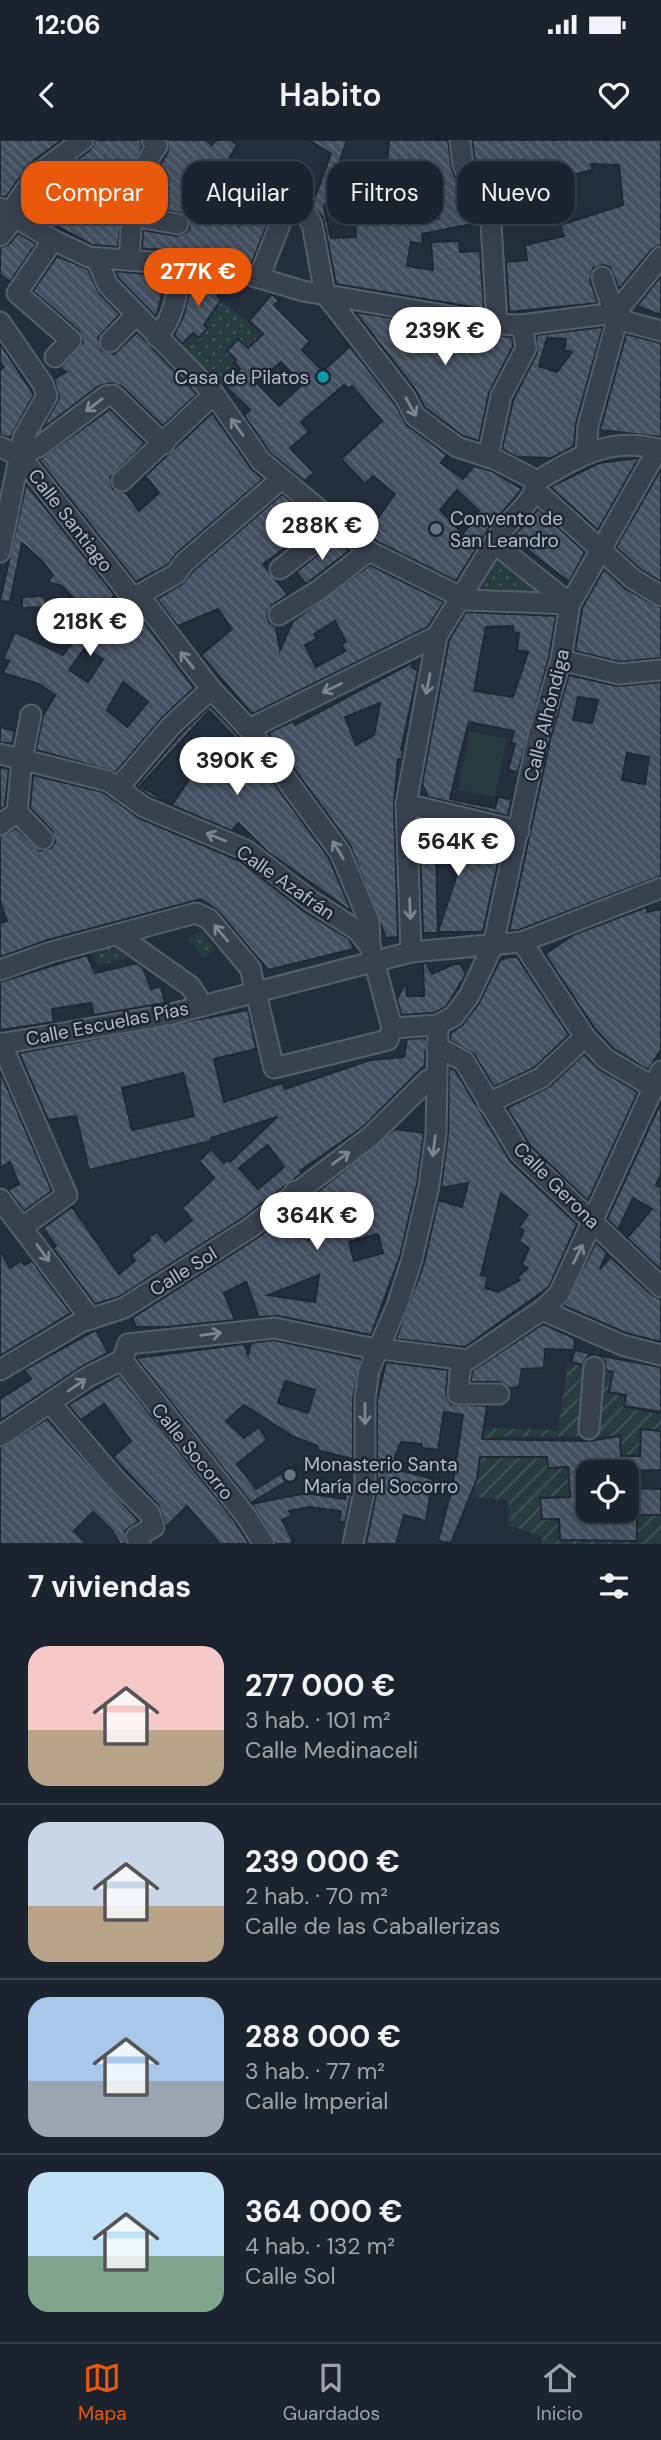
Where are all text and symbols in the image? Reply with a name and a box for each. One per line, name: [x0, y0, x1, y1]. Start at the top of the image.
text: 12:06: [35, 8, 101, 42]
text: Habito: [279, 74, 382, 116]
icon: back: [28, 76, 66, 114]
icon: heart: [595, 76, 633, 114]
chip: Comprar: [21, 161, 168, 224]
chip: Alquilar: [182, 161, 313, 224]
chip: Filtros: [327, 161, 443, 224]
chip: Nuevo: [457, 161, 575, 224]
pin: 277K €: [141, 248, 255, 308]
text: 277K €: [160, 256, 236, 286]
pin: 239K €: [388, 308, 502, 367]
text: 239K €: [405, 315, 485, 345]
place label: Casa de Pilatos: [174, 365, 309, 390]
marker: Casa de Pilatos: [315, 369, 331, 385]
one-way arrow: [404, 396, 418, 416]
one-way arrow: [85, 397, 104, 412]
one-way arrow: [230, 418, 244, 437]
street label: Calle Santiago: [22, 464, 119, 577]
pin: 288K €: [265, 502, 379, 562]
place label: Convento de San Leandro: [450, 506, 563, 553]
text: 288K €: [282, 510, 362, 540]
marker: Convento de San Leandro: [428, 521, 444, 537]
pin: 218K €: [33, 598, 147, 658]
text: 218K €: [53, 606, 127, 636]
street label: Calle Alhóndiga: [518, 646, 575, 784]
one-way arrow: [179, 651, 195, 669]
one-way arrow: [421, 672, 435, 695]
one-way arrow: [322, 681, 343, 695]
pin: 390K €: [180, 738, 294, 797]
text: 390K €: [196, 745, 278, 775]
pin: 564K €: [401, 818, 515, 878]
text: 564K €: [417, 826, 499, 856]
one-way arrow: [205, 830, 227, 843]
street label: Calle Azafrán: [232, 839, 340, 926]
one-way arrow: [331, 841, 345, 861]
one-way arrow: [403, 897, 417, 920]
one-way arrow: [213, 925, 229, 943]
street label: Calle Escuelas Pías: [24, 995, 191, 1052]
one-way arrow: [427, 1134, 440, 1157]
street label: Calle Gerona: [508, 1137, 605, 1234]
one-way arrow: [331, 1150, 350, 1165]
pin: 364K €: [260, 1192, 374, 1252]
text: 364K €: [276, 1200, 358, 1230]
street label: Calle Sol: [145, 1241, 222, 1302]
one-way arrow: [35, 1243, 50, 1262]
one-way arrow: [572, 1244, 586, 1265]
one-way arrow: [199, 1327, 222, 1340]
one-way arrow: [67, 1377, 86, 1392]
street label: Calle Socorro: [146, 1398, 239, 1505]
one-way arrow: [358, 1402, 372, 1425]
place label: Monasterio Santa María del Socorro: [304, 1452, 458, 1499]
map controls: [576, 1460, 639, 1523]
button: locate: [576, 1460, 639, 1523]
marker: Monasterio Santa María del Socorro: [282, 1467, 298, 1483]
text: 7 viviendas: [28, 1567, 191, 1606]
icon: filters: [595, 1567, 633, 1605]
text: 277 000 €: [245, 1666, 395, 1705]
icon: home: [84, 1674, 168, 1758]
text: 3 hab. · 101 m²: [245, 1705, 390, 1735]
text: Calle Medinaceli: [245, 1735, 418, 1765]
text: 239 000 €: [245, 1842, 400, 1881]
icon: home: [84, 1850, 168, 1934]
text: 2 hab. · 70 m²: [245, 1881, 388, 1911]
text: Calle de las Caballerizas: [245, 1911, 500, 1941]
text: 288 000 €: [245, 2017, 401, 2056]
icon: home: [84, 2025, 168, 2109]
text: 3 hab. · 77 m²: [245, 2056, 385, 2086]
text: Calle Imperial: [245, 2086, 388, 2116]
text: 364 000 €: [245, 2192, 403, 2231]
icon: home: [84, 2200, 168, 2284]
text: 4 hab. · 132 m²: [245, 2231, 395, 2261]
text: Calle Sol: [245, 2261, 336, 2291]
tab: Mapa: [78, 2359, 127, 2426]
tab: Guardados: [283, 2359, 380, 2426]
tab: Inicio: [536, 2359, 583, 2426]

